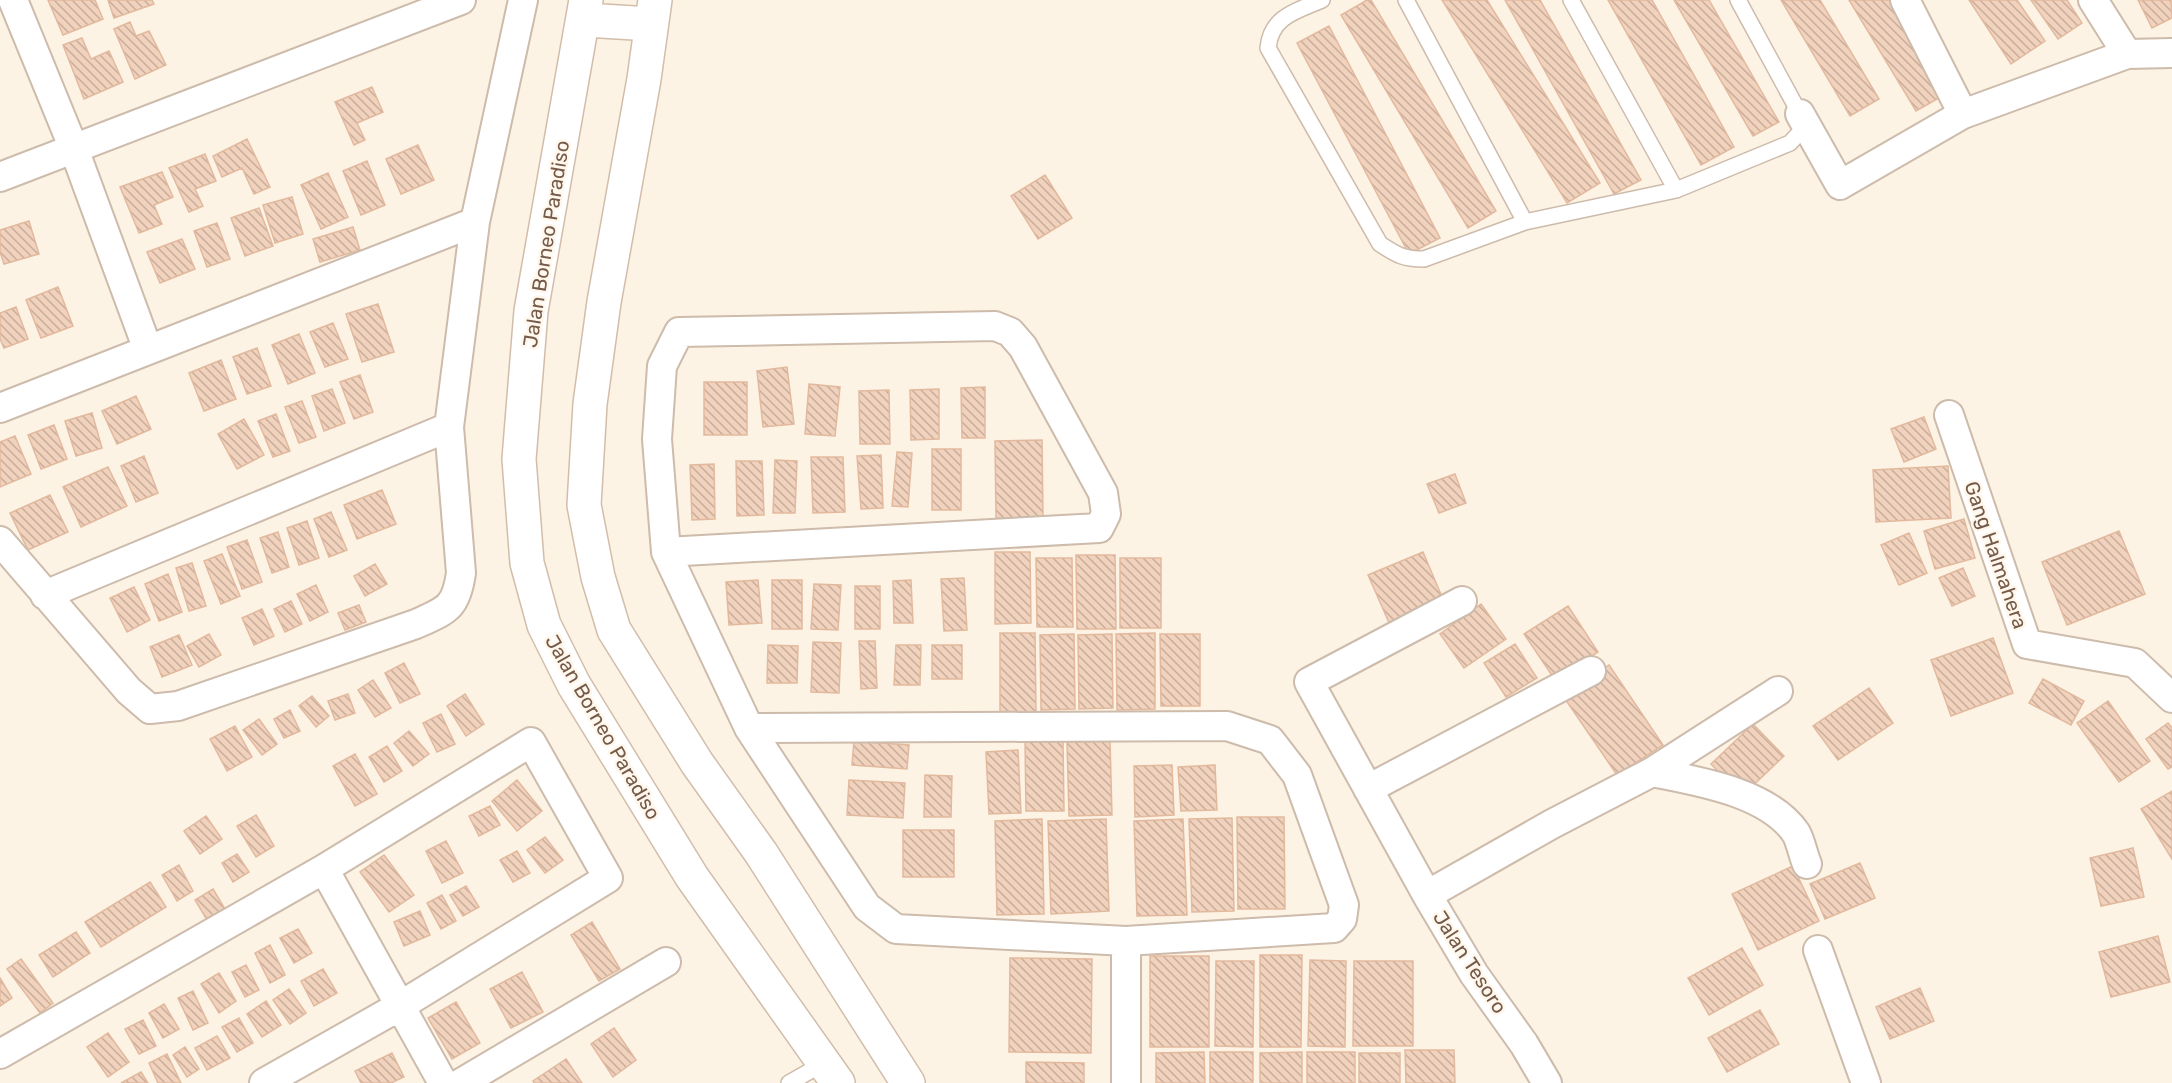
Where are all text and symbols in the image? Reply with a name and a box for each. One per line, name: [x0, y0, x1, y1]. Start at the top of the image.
street label: Jalan Borneo Paradiso: [518, 139, 574, 349]
street label: Gang Halmahera: [1960, 478, 2032, 632]
street label: Jalan Borneo Paradiso: [540, 630, 666, 824]
street label: Jalan Tesoro: [1428, 906, 1512, 1018]

